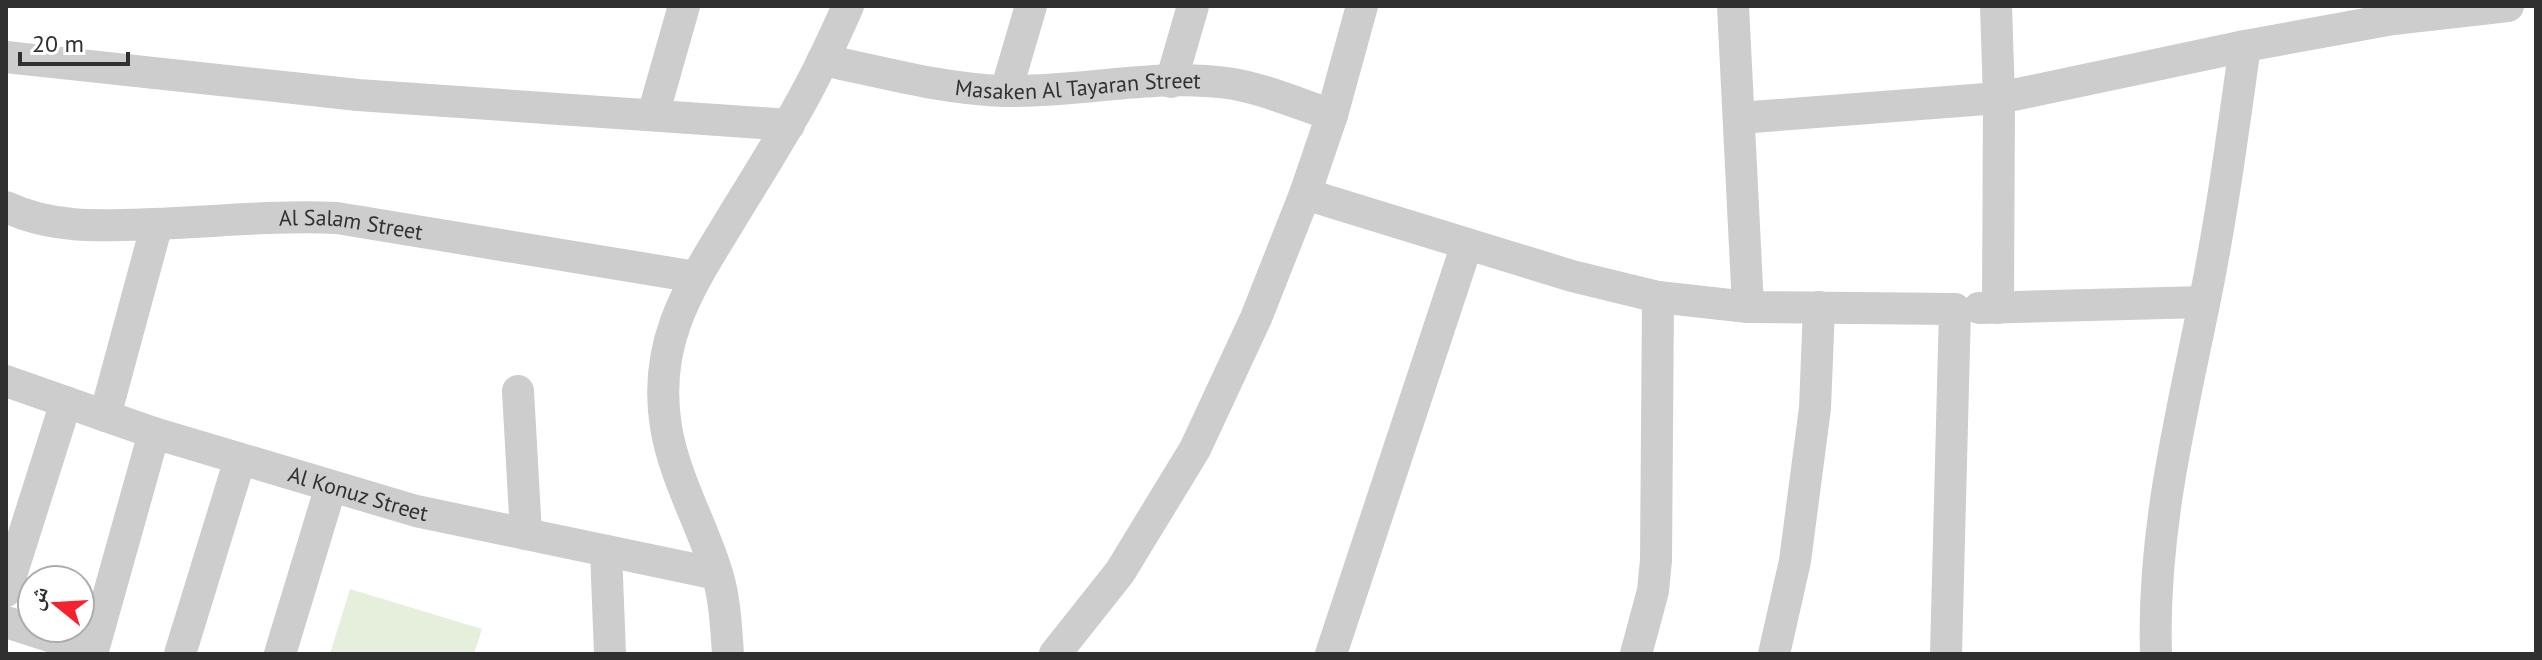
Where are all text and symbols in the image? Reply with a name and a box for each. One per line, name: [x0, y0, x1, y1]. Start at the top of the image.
scale bar: [20, 16, 128, 66]
text: 20 m: [32, 28, 84, 59]
street label: Masaken Al Tayaran Street: [953, 66, 1202, 105]
street label: Al Salam Street: [278, 203, 425, 246]
street label: Al Konuz Street: [285, 460, 431, 527]
north arrow: [16, 564, 96, 644]
text: ش: [20, 582, 54, 613]

